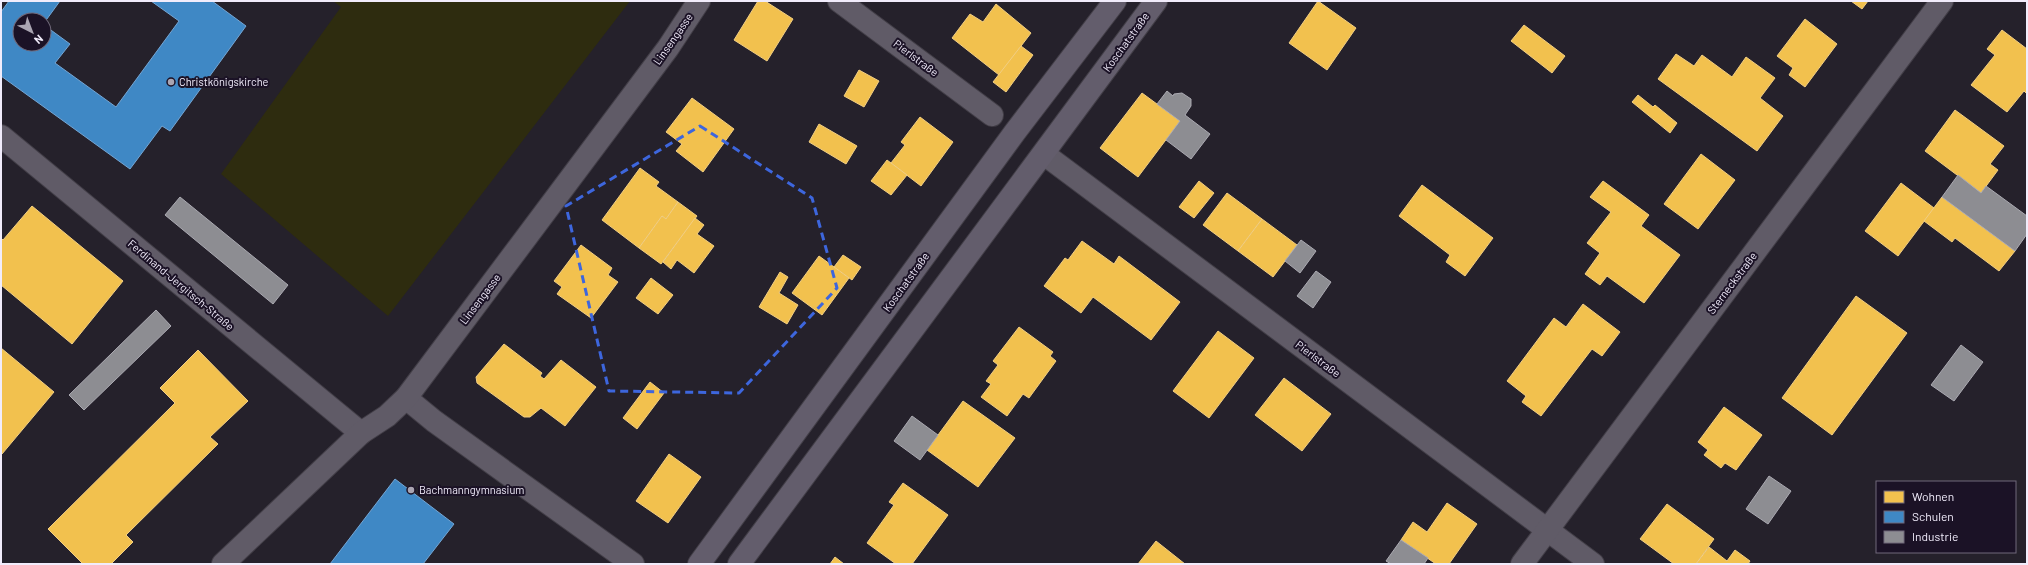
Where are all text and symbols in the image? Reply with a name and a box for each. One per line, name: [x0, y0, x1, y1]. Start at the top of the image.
street label: Koschatstraße: [1100, 9, 1151, 74]
street label: Linsengasse: [650, 10, 695, 67]
north arrow: [12, 12, 52, 52]
text: N: [32, 33, 46, 47]
street label: Pierlstraße: [891, 37, 941, 79]
place label: Christkönigskirche: [179, 75, 269, 88]
marker: Christkönigskirche: [166, 77, 176, 87]
street label: Ferdinand-Jergitsch-Straße: [126, 237, 237, 333]
street label: Koschatstraße: [880, 249, 931, 314]
street label: Sterneckstraße: [1704, 249, 1759, 316]
street label: Linsengasse: [456, 271, 503, 327]
street label: Pierlstraße: [1293, 338, 1343, 380]
legend: [1876, 481, 2016, 553]
place label: Bachmanngymnasium: [419, 483, 524, 496]
marker: Bachmanngymnasium: [406, 485, 416, 495]
text: Wohnen: [1912, 489, 1954, 503]
text: Schulen: [1912, 509, 1954, 523]
text: Industrie: [1912, 529, 1958, 543]

